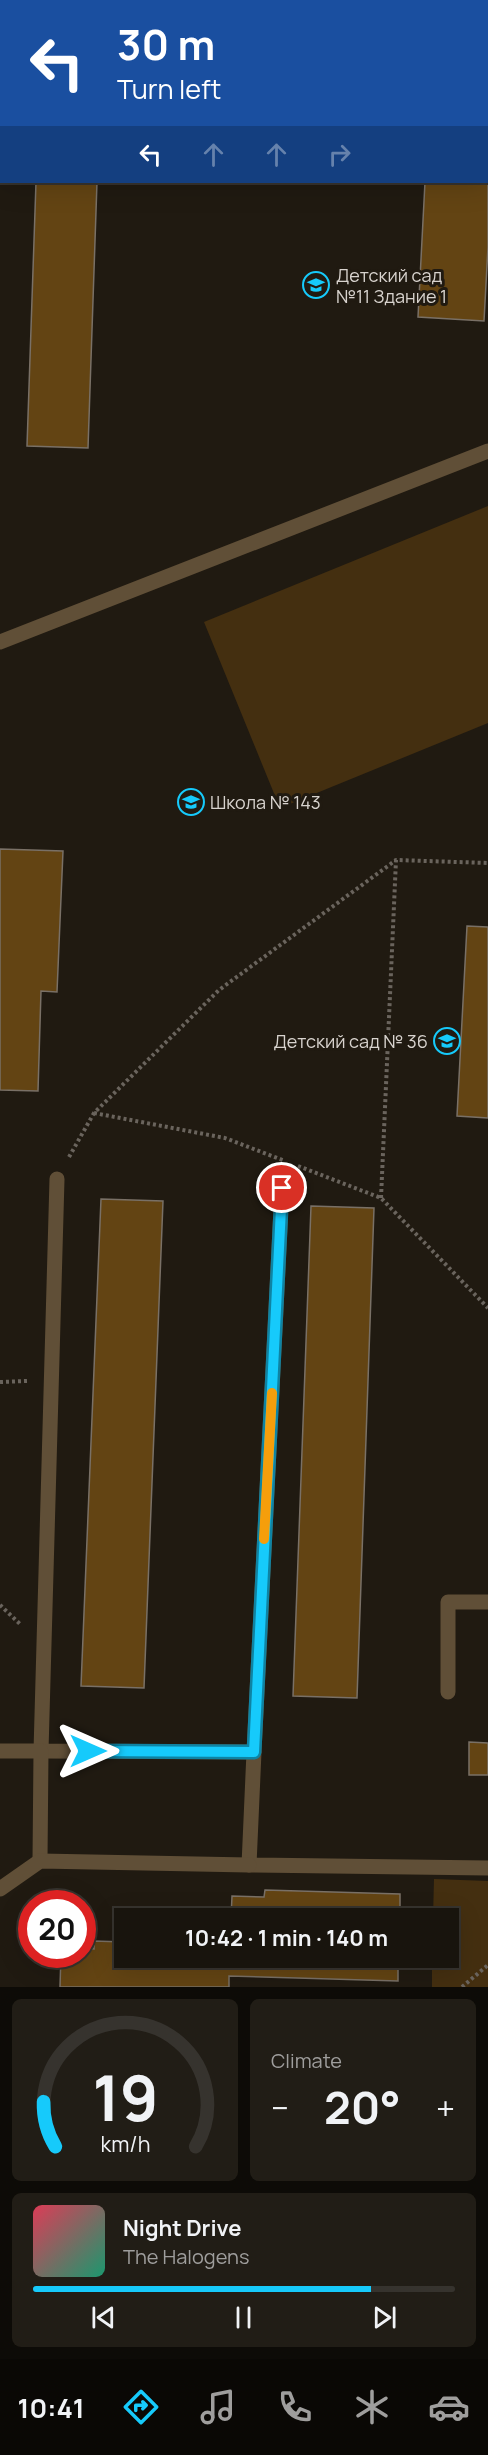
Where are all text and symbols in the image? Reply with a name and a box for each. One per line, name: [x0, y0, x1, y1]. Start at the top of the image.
text: 30 m: [117, 15, 215, 73]
icon: left: [18, 24, 96, 102]
text: Turn left: [117, 70, 221, 107]
icon: left: [134, 138, 167, 171]
icon: ahead: [197, 138, 230, 171]
icon: ahead: [260, 138, 293, 171]
icon: right: [323, 138, 356, 171]
place label: Детский сад №11 Здание 1: [336, 263, 447, 308]
school or university icon: Детский сад №11 Здание 1: [301, 270, 331, 300]
school or university icon: Школа № 143: [176, 787, 206, 817]
place label: Школа № 143: [210, 790, 321, 814]
school or university icon: Детский сад № 36: [432, 1026, 462, 1056]
place label: Детский сад № 36: [273, 1029, 428, 1053]
pin: [256, 1162, 307, 1213]
icon: arrive: [265, 1171, 298, 1204]
position arrow: [56, 1719, 120, 1783]
speed limit sign: 20: [18, 1890, 96, 1968]
text: 10:42 · 1 min · 140 m: [185, 1923, 388, 1953]
text: Climate: [271, 2047, 342, 2074]
text: 19: [92, 2054, 158, 2140]
text: 20°: [324, 2076, 401, 2138]
text: −: [271, 2085, 289, 2130]
text: +: [436, 2085, 455, 2130]
text: km/h: [100, 2129, 150, 2158]
text: Night Drive: [123, 2213, 242, 2243]
text: The Halogens: [123, 2243, 249, 2270]
icon: previous: [87, 2301, 120, 2334]
icon: pause: [227, 2301, 260, 2334]
icon: next: [368, 2301, 401, 2334]
icon: directions: [120, 2386, 162, 2428]
icon: music: [197, 2386, 239, 2428]
icon: phone: [274, 2386, 316, 2428]
icon: climate: [351, 2386, 393, 2428]
icon: car: [428, 2386, 470, 2428]
text: 10:41: [18, 2389, 85, 2426]

